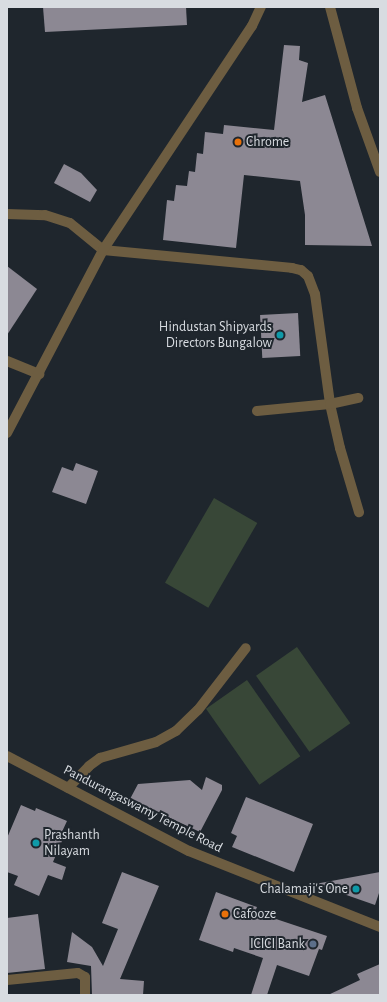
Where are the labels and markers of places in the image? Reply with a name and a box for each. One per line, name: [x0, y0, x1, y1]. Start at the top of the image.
place label: Chrome: [246, 134, 289, 150]
marker: Chrome: [233, 137, 243, 147]
place label: Hindustan Shipyards Directors Bungalow: [159, 319, 272, 352]
marker: Hindustan Shipyards Directors Bungalow: [275, 330, 285, 340]
place label: Prashanth Nilayam: [44, 827, 100, 860]
marker: Prashanth Nilayam: [31, 838, 41, 848]
place label: Chalamaji's One: [260, 881, 348, 897]
marker: Chalamaji's One: [351, 884, 361, 894]
place label: Cafooze: [233, 906, 276, 922]
marker: Cafooze: [220, 909, 230, 919]
place label: ICICI Bank: [250, 936, 305, 952]
marker: ICICI Bank: [308, 939, 318, 949]

